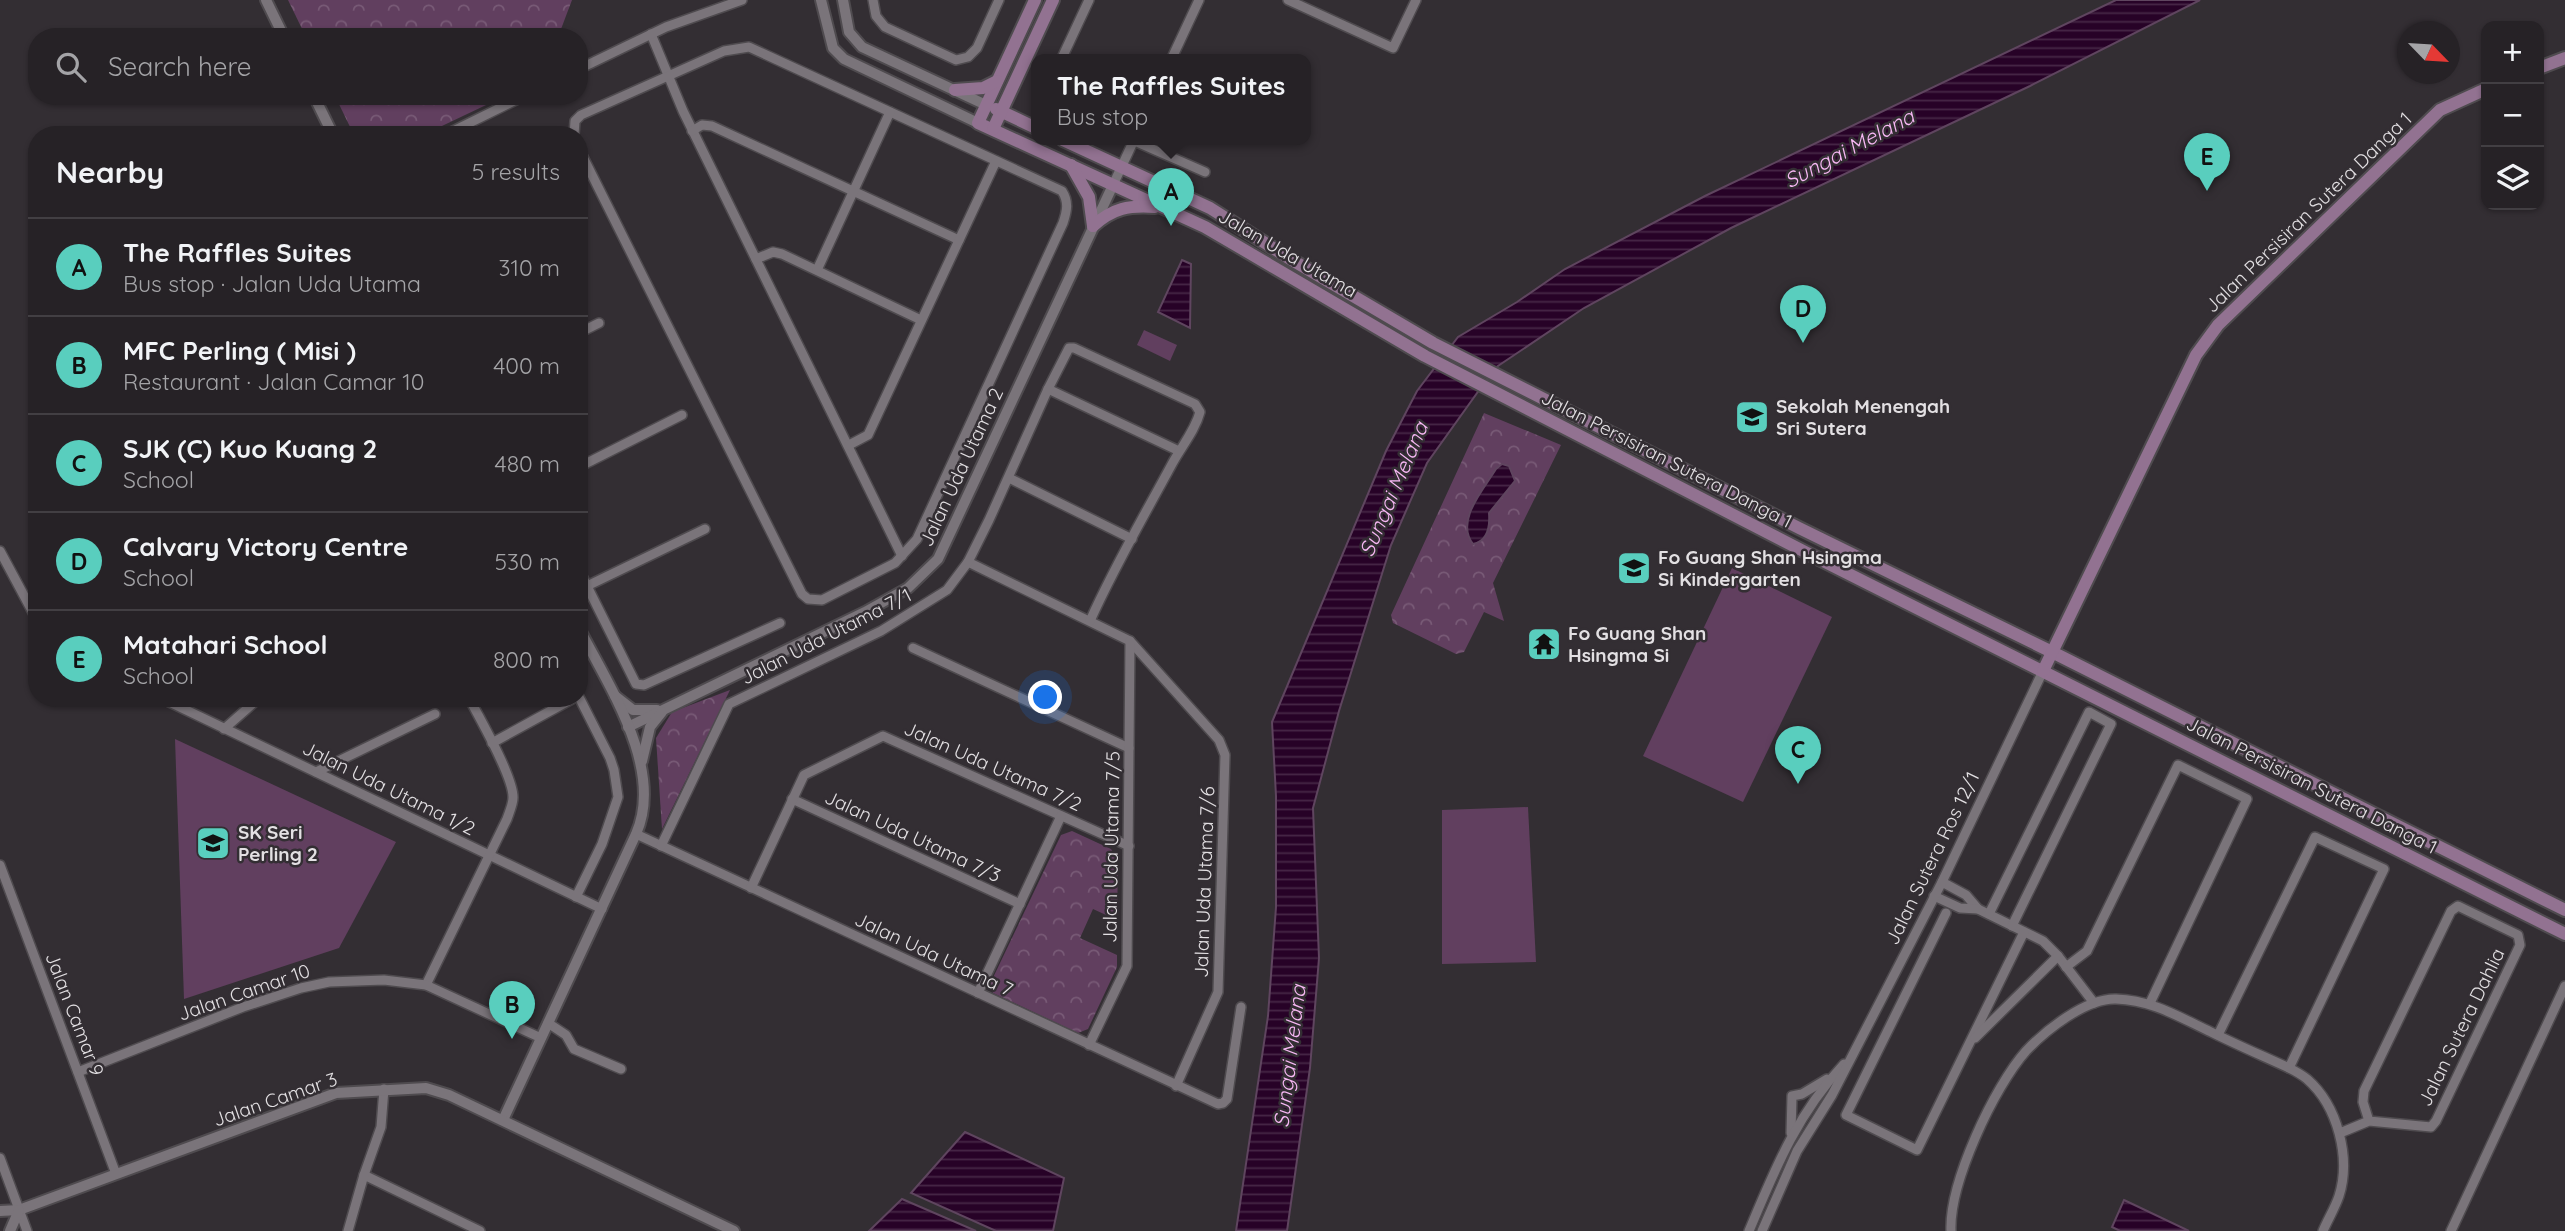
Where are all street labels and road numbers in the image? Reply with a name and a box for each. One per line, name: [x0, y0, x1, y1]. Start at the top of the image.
street label: Jalan Persisiran Sutera Danga 1: [2200, 107, 2416, 317]
street label: Jalan Uda Utama: [1214, 203, 1362, 303]
street label: Jalan Uda Utama 2: [914, 384, 1008, 550]
street label: Jalan Persisiran Sutera Danga 1: [1538, 385, 1796, 533]
street label: Jalan Uda Utama 7/1: [737, 583, 915, 689]
street label: Jalan Persisiran Sutera Danga 1: [2183, 711, 2441, 859]
street label: Jalan Uda Utama 7/2: [900, 716, 1086, 816]
street label: Jalan Uda Utama 1/2: [299, 736, 479, 840]
street label: Jalan Uda Utama 7/5: [1097, 751, 1125, 943]
street label: Jalan Sutera Ros 12/1: [1880, 768, 1984, 948]
street label: Jalan Uda Utama 7/3: [821, 785, 1005, 887]
street label: Jalan Uda Utama 7/6: [1189, 786, 1219, 978]
street label: Jalan Uda Utama 7: [851, 907, 1017, 1001]
street label: Jalan Sutera Dahlia: [2412, 944, 2510, 1110]
street label: Jalan Camar 9: [40, 949, 110, 1079]
street label: Jalan Camar 10: [175, 958, 313, 1026]
street label: Jalan Camar 3: [210, 1067, 340, 1131]

